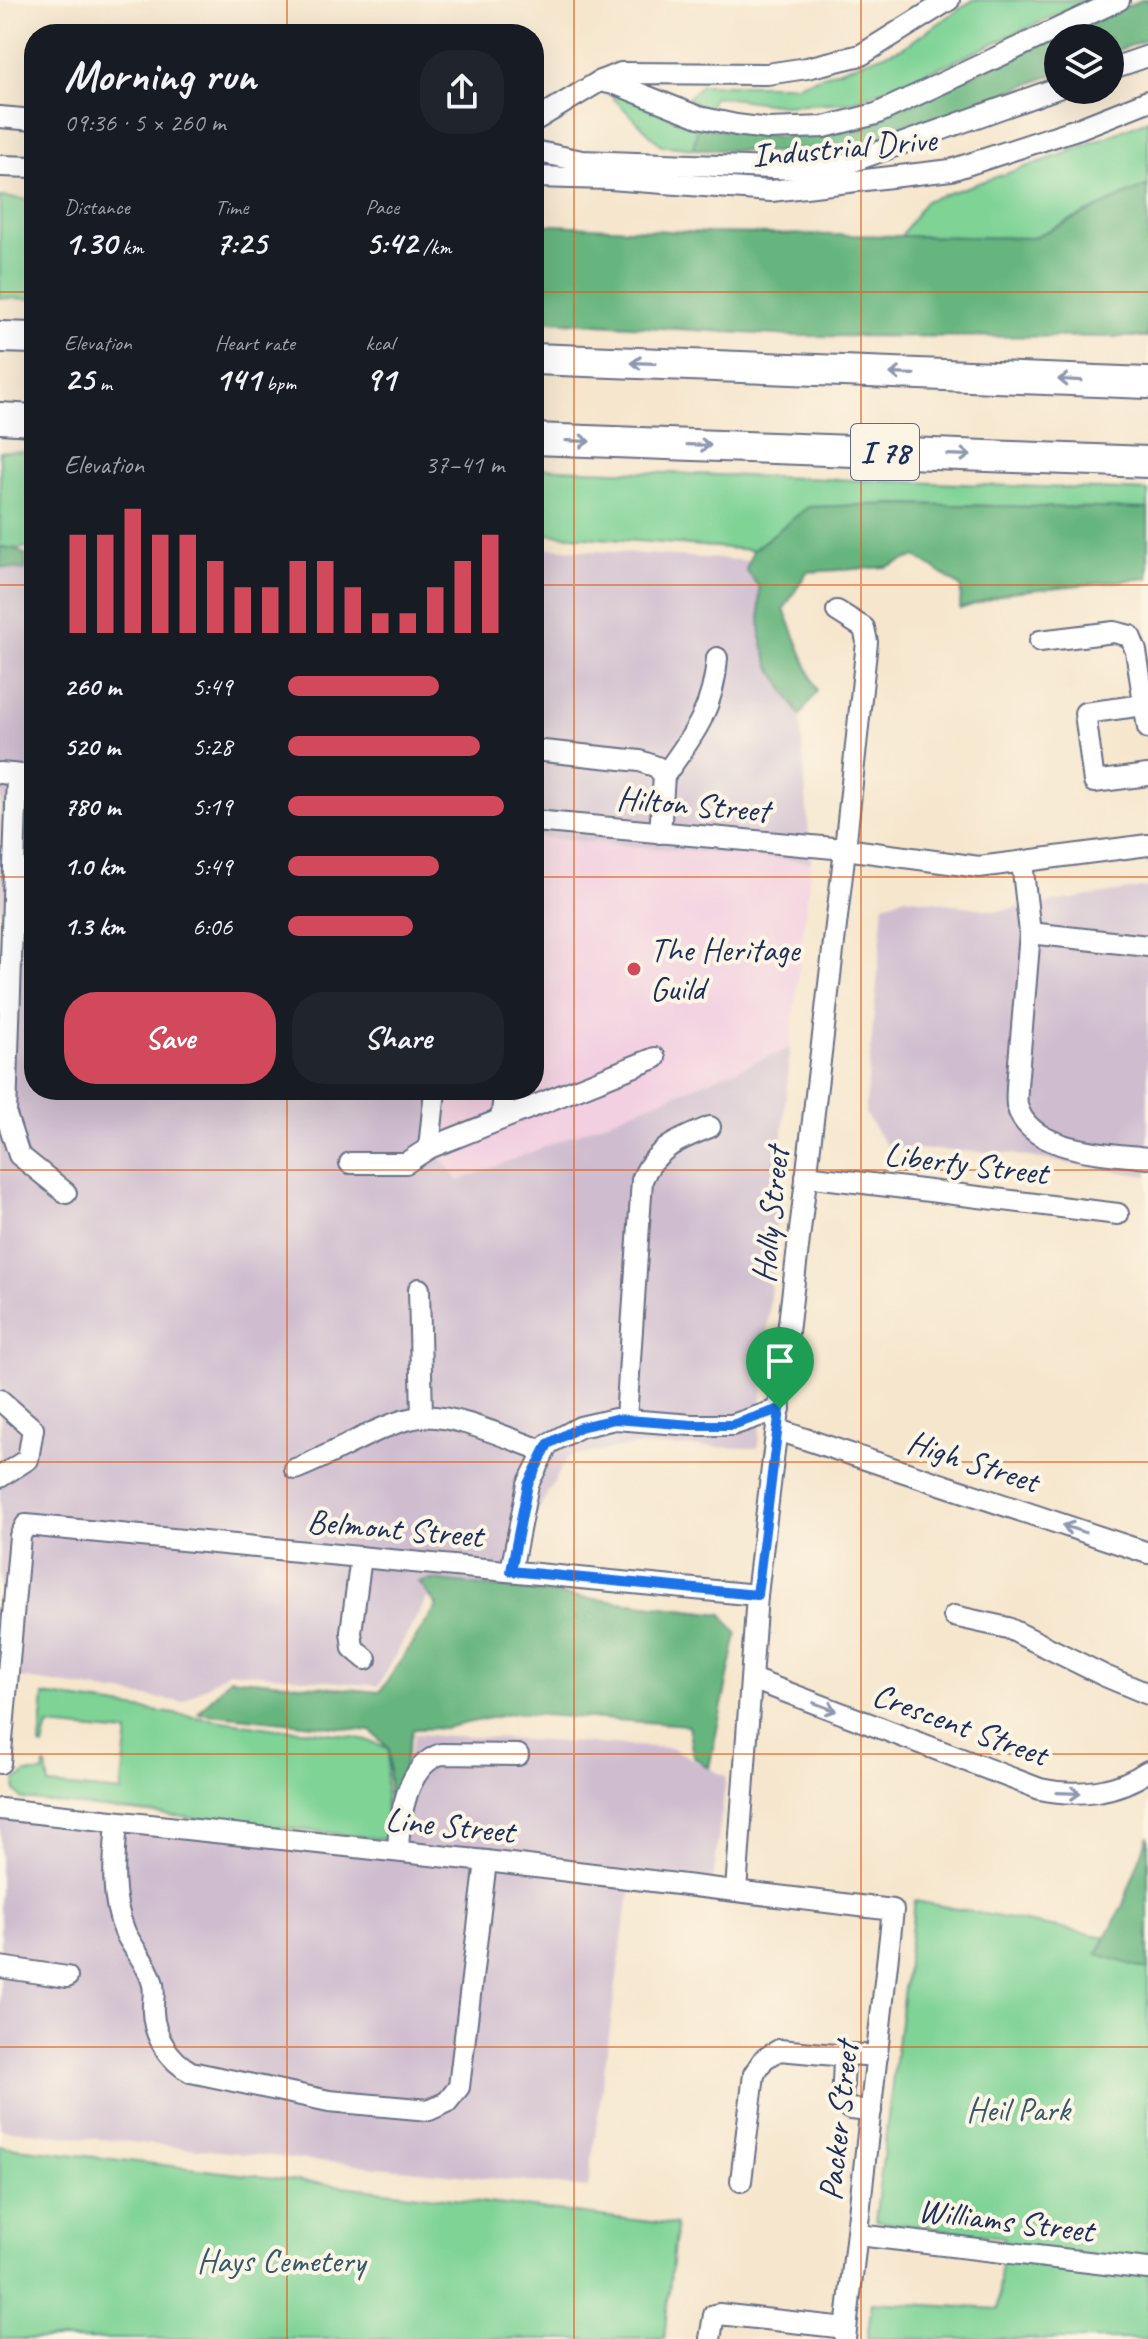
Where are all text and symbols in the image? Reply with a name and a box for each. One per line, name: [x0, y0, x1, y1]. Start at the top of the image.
map controls: [1044, 24, 1124, 104]
button: layers: [1044, 24, 1124, 104]
text: Morning run: [64, 48, 256, 103]
button: share: [420, 50, 504, 134]
text: 09:36 · 5 × 260 m: [64, 106, 225, 139]
street label: Industrial Drive: [750, 117, 940, 176]
text: Distance: [64, 193, 130, 221]
text: Time: [215, 193, 248, 221]
text: Pace: [365, 193, 399, 221]
text: 1.30: [64, 221, 117, 264]
text: 7:25: [215, 221, 267, 264]
text: 5:42: [365, 221, 417, 264]
text: km: [117, 233, 143, 261]
text: /km: [417, 233, 452, 261]
text: Elevation: [64, 329, 132, 357]
text: Heart rate: [215, 329, 295, 357]
text: kcal: [365, 329, 394, 357]
one-way arrow: [630, 356, 657, 371]
text: 25: [64, 357, 94, 400]
text: 141: [215, 357, 261, 400]
text: 91: [365, 357, 396, 400]
one-way arrow: [889, 366, 916, 381]
text: m: [94, 369, 112, 397]
text: bpm: [261, 369, 296, 397]
one-way arrow: [1057, 372, 1084, 387]
road number: I 78: [851, 424, 919, 480]
one-way arrow: [564, 433, 591, 448]
one-way arrow: [685, 438, 712, 453]
text: Elevation: [64, 448, 144, 481]
text: 37–41 m: [425, 448, 504, 481]
one-way arrow: [945, 448, 972, 463]
text: 260 m: [64, 670, 121, 703]
text: 5:49: [192, 670, 232, 703]
text: 520 m: [64, 730, 120, 763]
text: 5:28: [192, 730, 232, 763]
street label: Hilton Street: [615, 776, 776, 832]
text: 780 m: [64, 790, 120, 823]
text: 5:19: [192, 790, 232, 823]
text: 1.0 km: [64, 850, 124, 883]
text: 5:49: [192, 850, 232, 883]
text: 1.3 km: [64, 910, 124, 943]
text: 6:06: [192, 910, 232, 943]
place label: The Heritage Guild: [650, 928, 801, 1010]
marker: The Heritage Guild: [625, 960, 643, 978]
button: Save: [64, 992, 276, 1084]
button: Share: [292, 992, 504, 1084]
street label: Liberty Street: [882, 1132, 1054, 1195]
street label: Holly Street: [742, 1140, 799, 1285]
pin: [746, 1327, 814, 1409]
icon: arrive: [758, 1339, 802, 1383]
street label: High Street: [902, 1420, 1047, 1503]
street label: Belmont Street: [306, 1499, 488, 1557]
one-way arrow: [1062, 1520, 1087, 1535]
street label: Crescent Street: [867, 1673, 1057, 1777]
one-way arrow: [812, 1701, 836, 1715]
one-way arrow: [1055, 1785, 1082, 1800]
street label: Line Street: [384, 1797, 520, 1854]
street label: Packer Street: [808, 2035, 868, 2202]
park label: Heil Park: [966, 2088, 1072, 2131]
street label: Williams Street: [916, 2188, 1100, 2253]
park label: Hays Cemetery: [197, 2239, 369, 2282]

